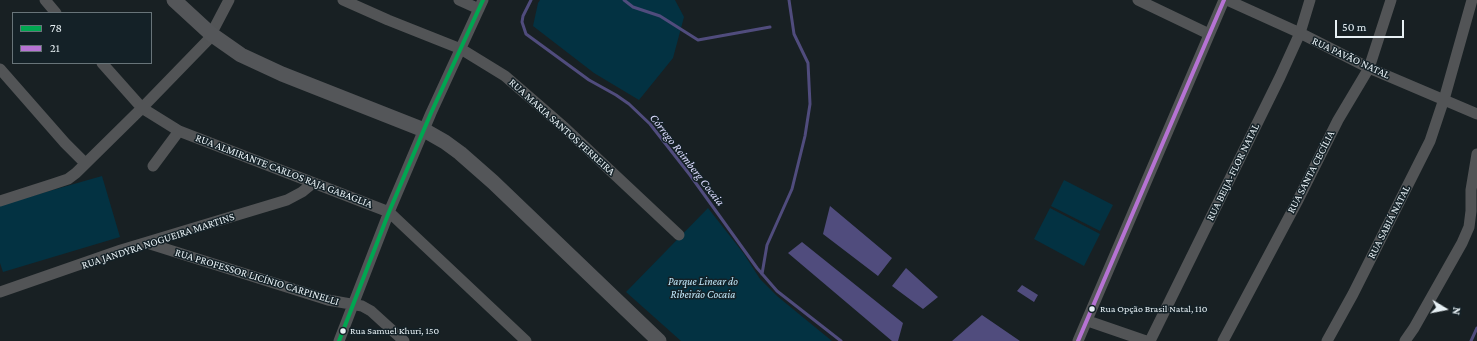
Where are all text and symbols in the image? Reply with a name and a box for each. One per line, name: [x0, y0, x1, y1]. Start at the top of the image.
legend: [12, 12, 152, 64]
scale bar: [1337, 12, 1406, 38]
text: 50 m: [1342, 20, 1366, 34]
text: 78: [50, 21, 62, 35]
street label: RUA PAVÃO NATAL: [1310, 34, 1392, 82]
text: 21: [50, 41, 60, 55]
street label: RUA MARIA SANTOS FERREIRA: [506, 76, 618, 178]
water label: Córrego Reimberg Cocaia: [647, 111, 727, 209]
street label: RUA BEIJA-FLOR NATAL: [1204, 121, 1262, 223]
street label: RUA SANTA CECÍLIA: [1284, 128, 1338, 216]
street label: RUA ALMIRANTE CARLOS RAJA GABAGLIA: [194, 131, 374, 211]
street label: RUA SABIÁ NATAL: [1365, 183, 1413, 261]
street label: RUA JANDYRA NOGUEIRA MARTINS: [80, 210, 236, 272]
street label: RUA PROFESSOR LICÍNIO CARPINELLI: [173, 246, 341, 308]
park label: Parque Linear do Ribeirão Cocaia: [668, 275, 738, 301]
north arrow: [1425, 289, 1465, 329]
place label: Rua Opção Brasil Natal, 110: [1100, 303, 1207, 315]
marker: Rua Opção Brasil Natal, 110: [1087, 304, 1097, 314]
text: N: [1450, 306, 1463, 316]
place label: Rua Samuel Khuri, 150: [350, 325, 439, 337]
marker: Rua Samuel Khuri, 150: [338, 326, 348, 336]

